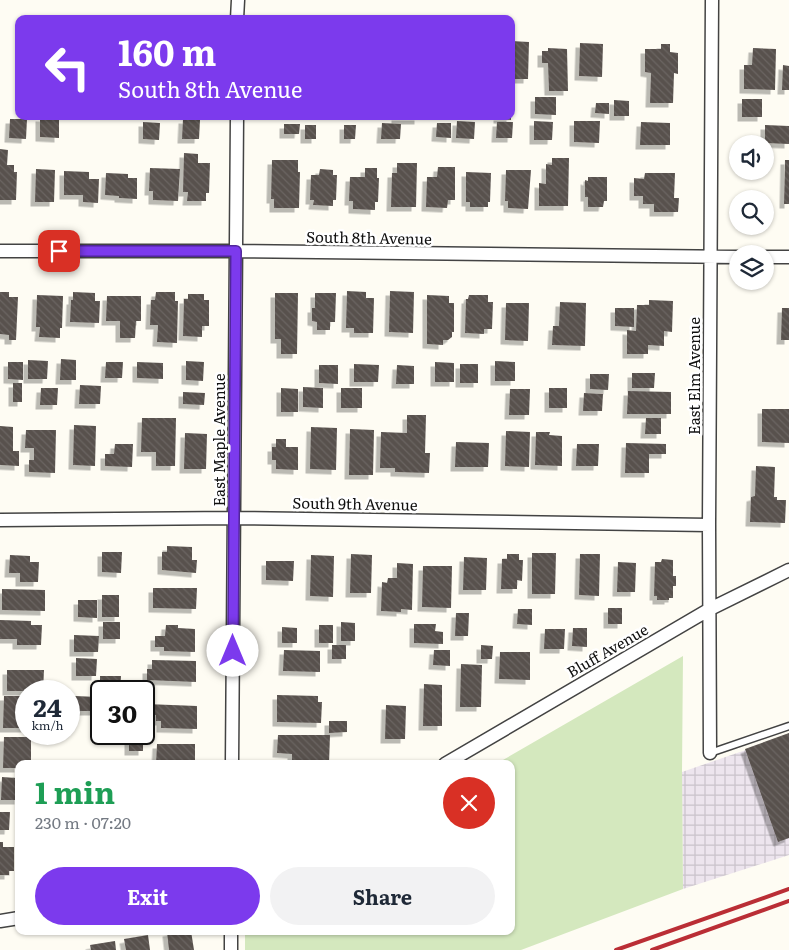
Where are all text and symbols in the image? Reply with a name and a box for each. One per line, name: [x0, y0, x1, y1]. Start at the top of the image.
text: 160 m: [118, 25, 216, 77]
icon: left: [35, 35, 100, 100]
text: South 8th Avenue: [118, 72, 302, 105]
map controls: [729, 135, 774, 290]
button: sound: [729, 135, 774, 180]
button: search: [729, 190, 774, 235]
street label: South 8th Avenue: [306, 224, 432, 250]
pin: [38, 230, 80, 272]
icon: arrive: [45, 237, 73, 265]
button: layers: [729, 245, 774, 290]
street label: East Elm Avenue: [682, 317, 705, 435]
street label: East Maple Avenue: [207, 373, 230, 507]
street label: South 9th Avenue: [292, 490, 418, 516]
street label: Bluff Avenue: [562, 617, 652, 683]
position arrow: [206, 624, 258, 676]
speed limit sign: 30: [90, 680, 155, 745]
text: 24: [33, 688, 62, 725]
text: km/h: [32, 716, 63, 734]
text: 1 min: [35, 769, 115, 813]
button: close: [443, 777, 495, 829]
text: 230 m · 07:20: [35, 810, 131, 834]
button: Exit: [35, 867, 260, 925]
button: Share: [270, 867, 495, 925]

